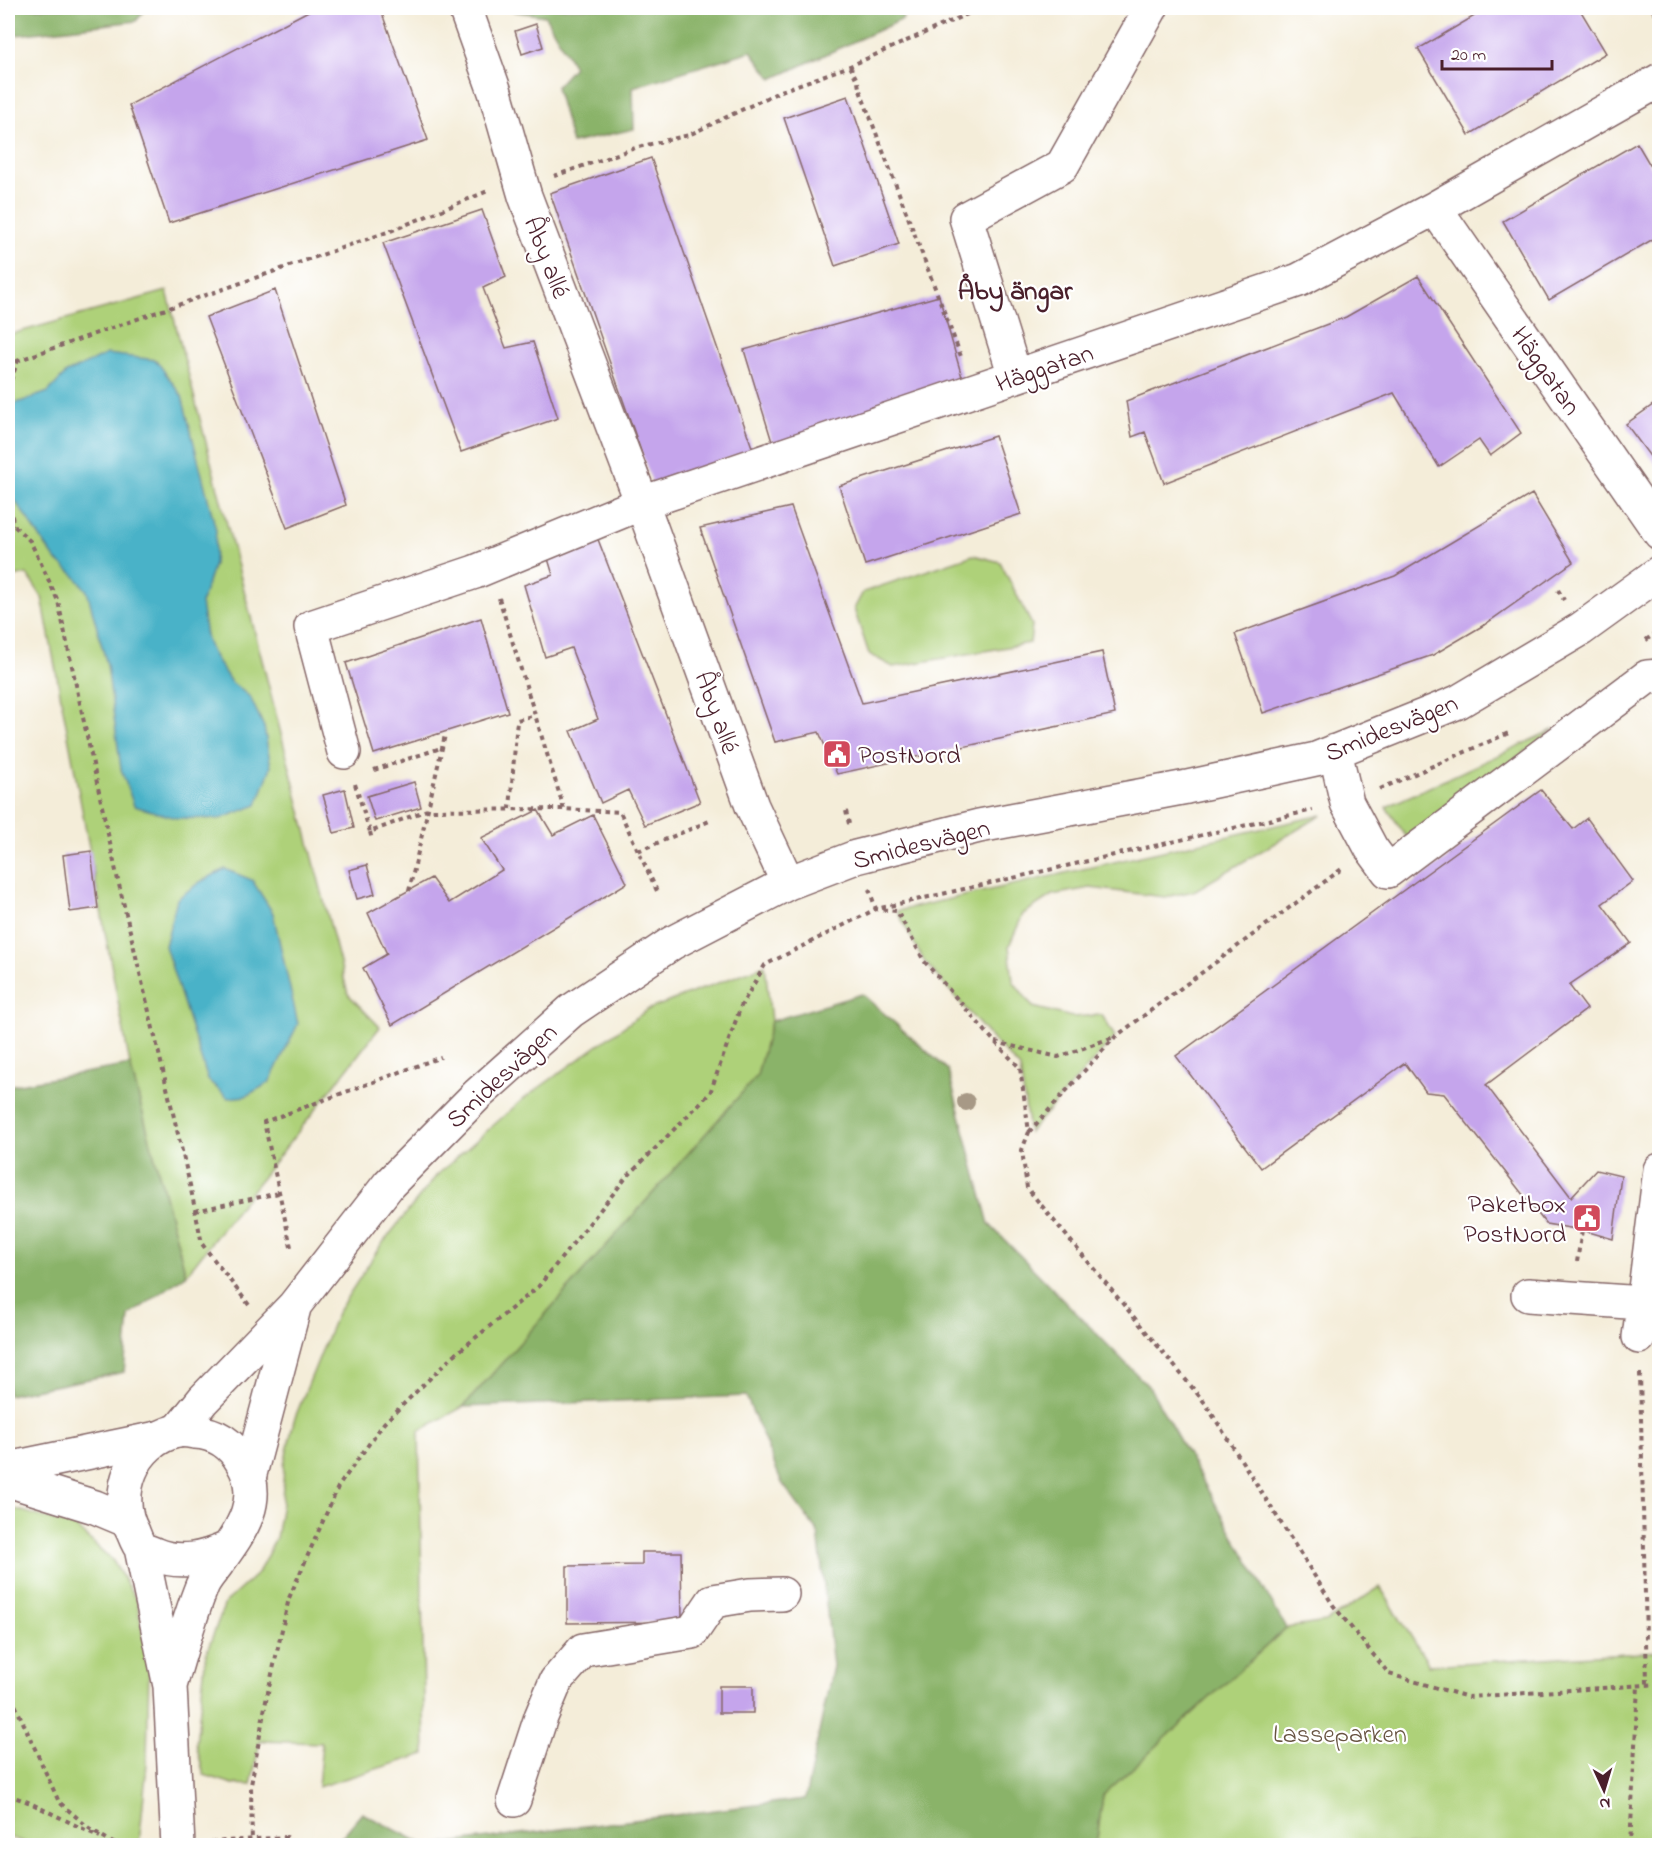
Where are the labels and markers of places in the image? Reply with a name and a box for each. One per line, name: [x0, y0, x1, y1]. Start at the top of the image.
public building icon: PostNord: [821, 738, 853, 770]
place label: PostNord: [858, 738, 961, 776]
place label: Paketbox PostNord: [1463, 1187, 1566, 1255]
public building icon: Paketbox PostNord: [1571, 1202, 1603, 1234]

